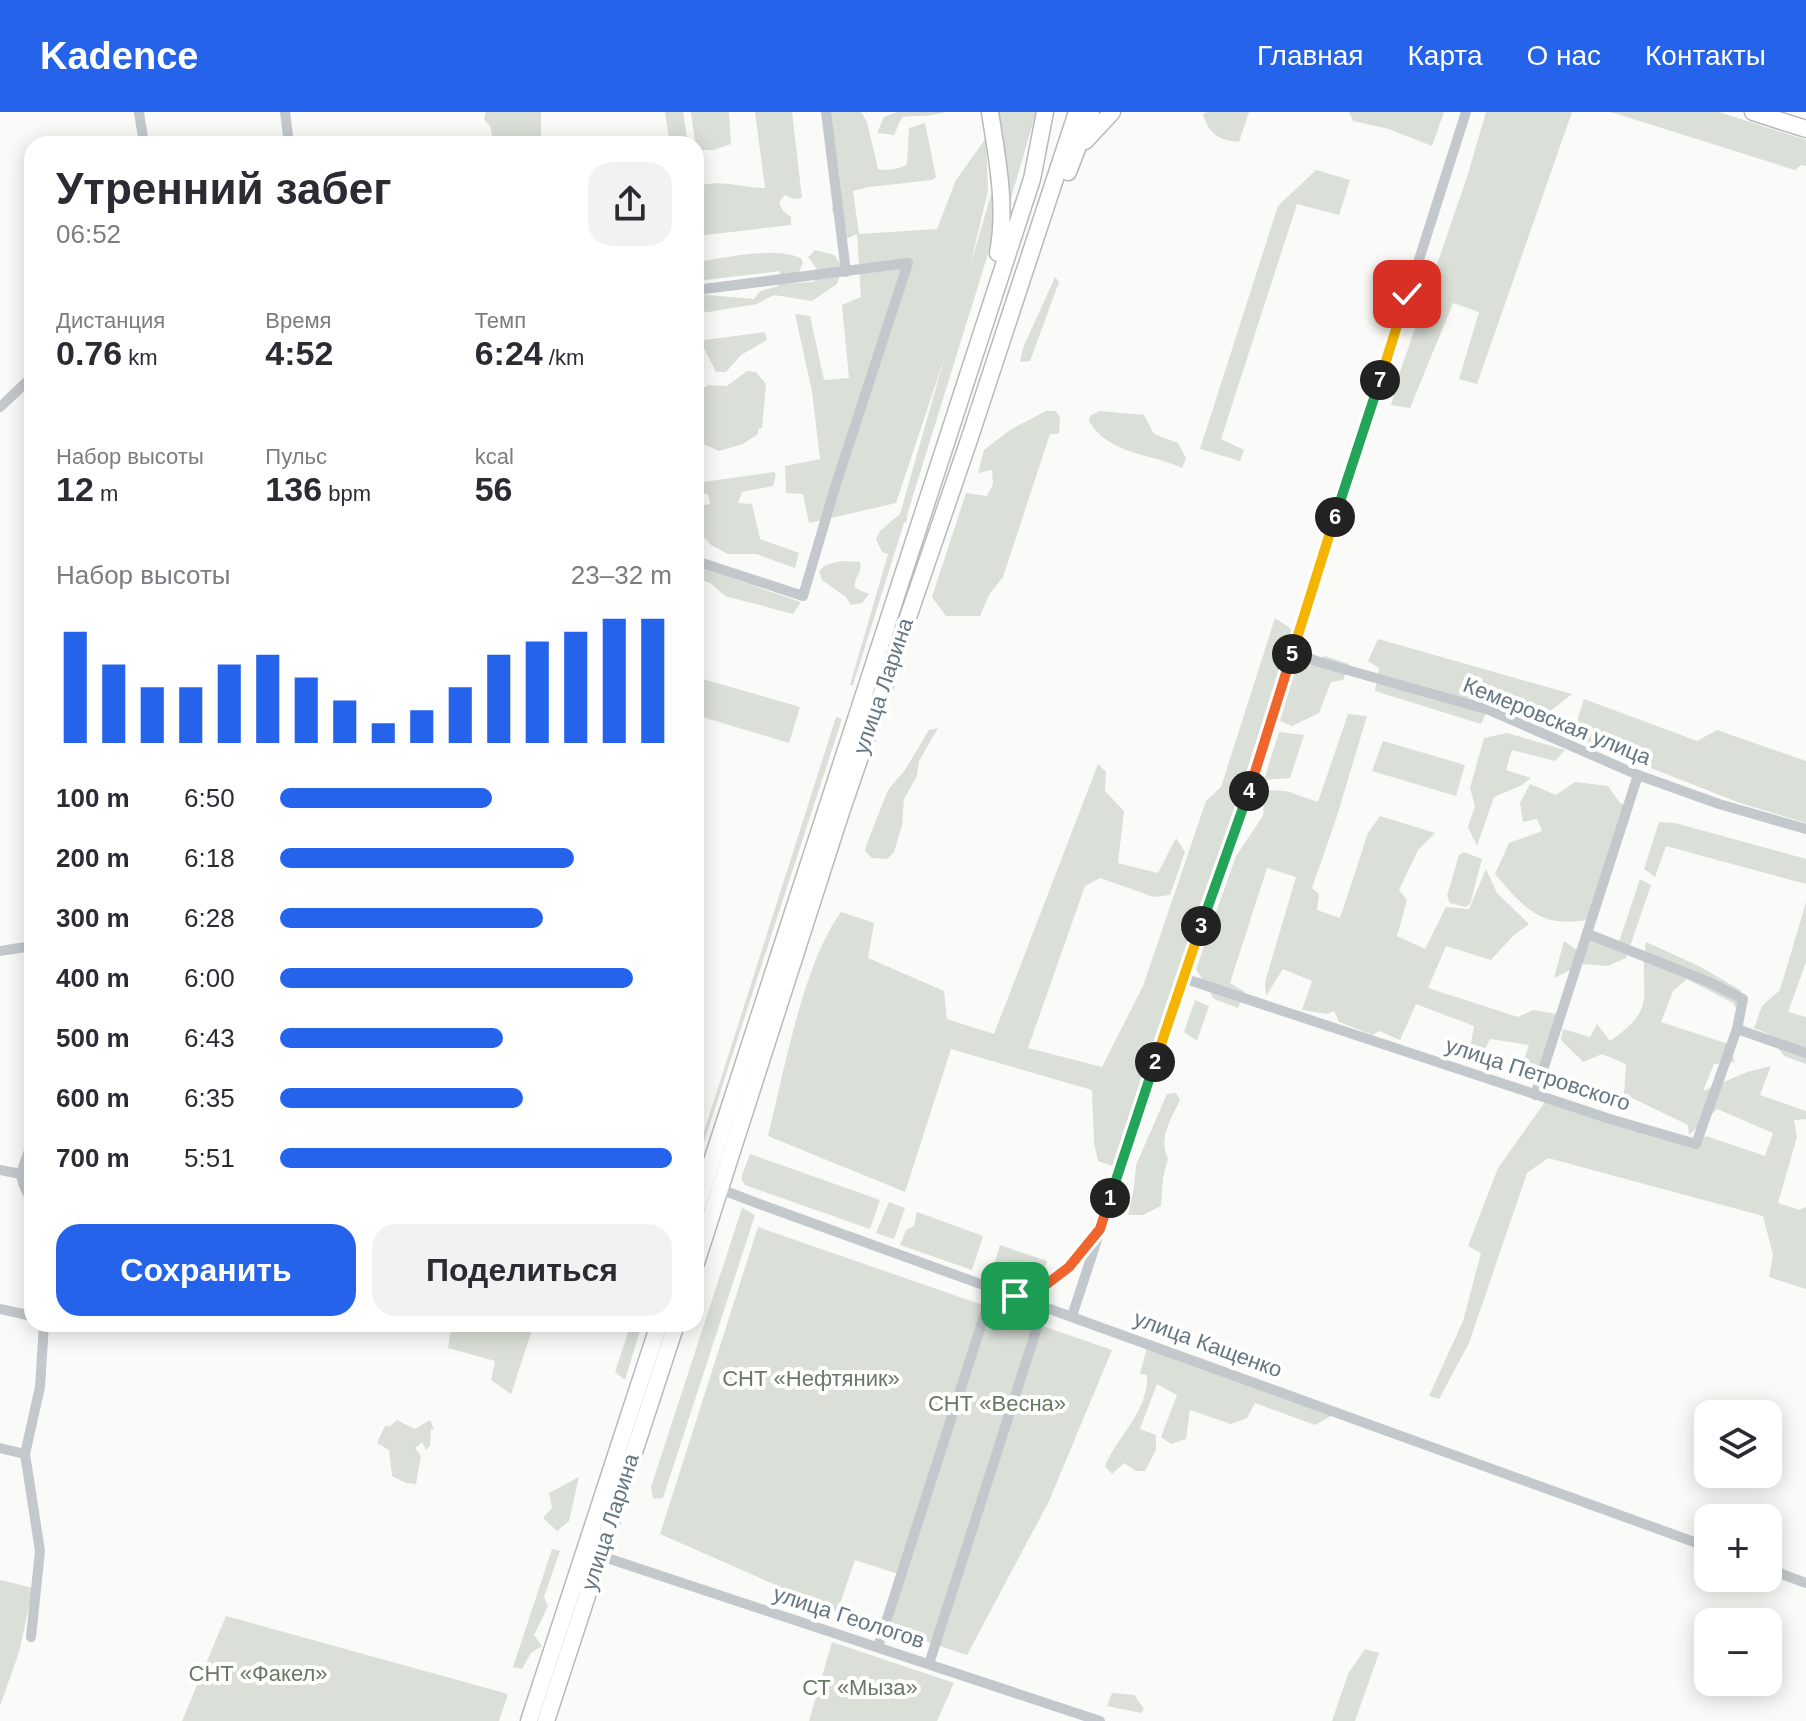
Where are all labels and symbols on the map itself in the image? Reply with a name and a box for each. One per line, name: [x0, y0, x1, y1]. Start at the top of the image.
pin: [1373, 260, 1441, 328]
pin: 7: [1360, 360, 1400, 400]
pin: 6: [1315, 497, 1355, 537]
street label: улица Ларина: [848, 614, 918, 757]
pin: 5: [1272, 634, 1312, 674]
street label: Кемеровская улица: [1460, 672, 1655, 770]
pin: 4: [1229, 771, 1269, 811]
pin: 3: [1181, 906, 1221, 946]
street label: улица Петровского: [1442, 1032, 1634, 1116]
pin: 2: [1135, 1042, 1175, 1082]
pin: 1: [1090, 1178, 1130, 1218]
pin: [981, 1262, 1049, 1330]
street label: улица Кащенко: [1130, 1306, 1286, 1382]
park label: СНТ «Нефтяник»: [722, 1366, 900, 1391]
park label: СНТ «Весна»: [928, 1391, 1066, 1416]
street label: улица Ларина: [576, 1450, 644, 1593]
street label: улица Геологов: [770, 1581, 928, 1653]
park label: СНТ «Факел»: [189, 1661, 327, 1686]
park label: СТ «Мыза»: [802, 1675, 918, 1700]

